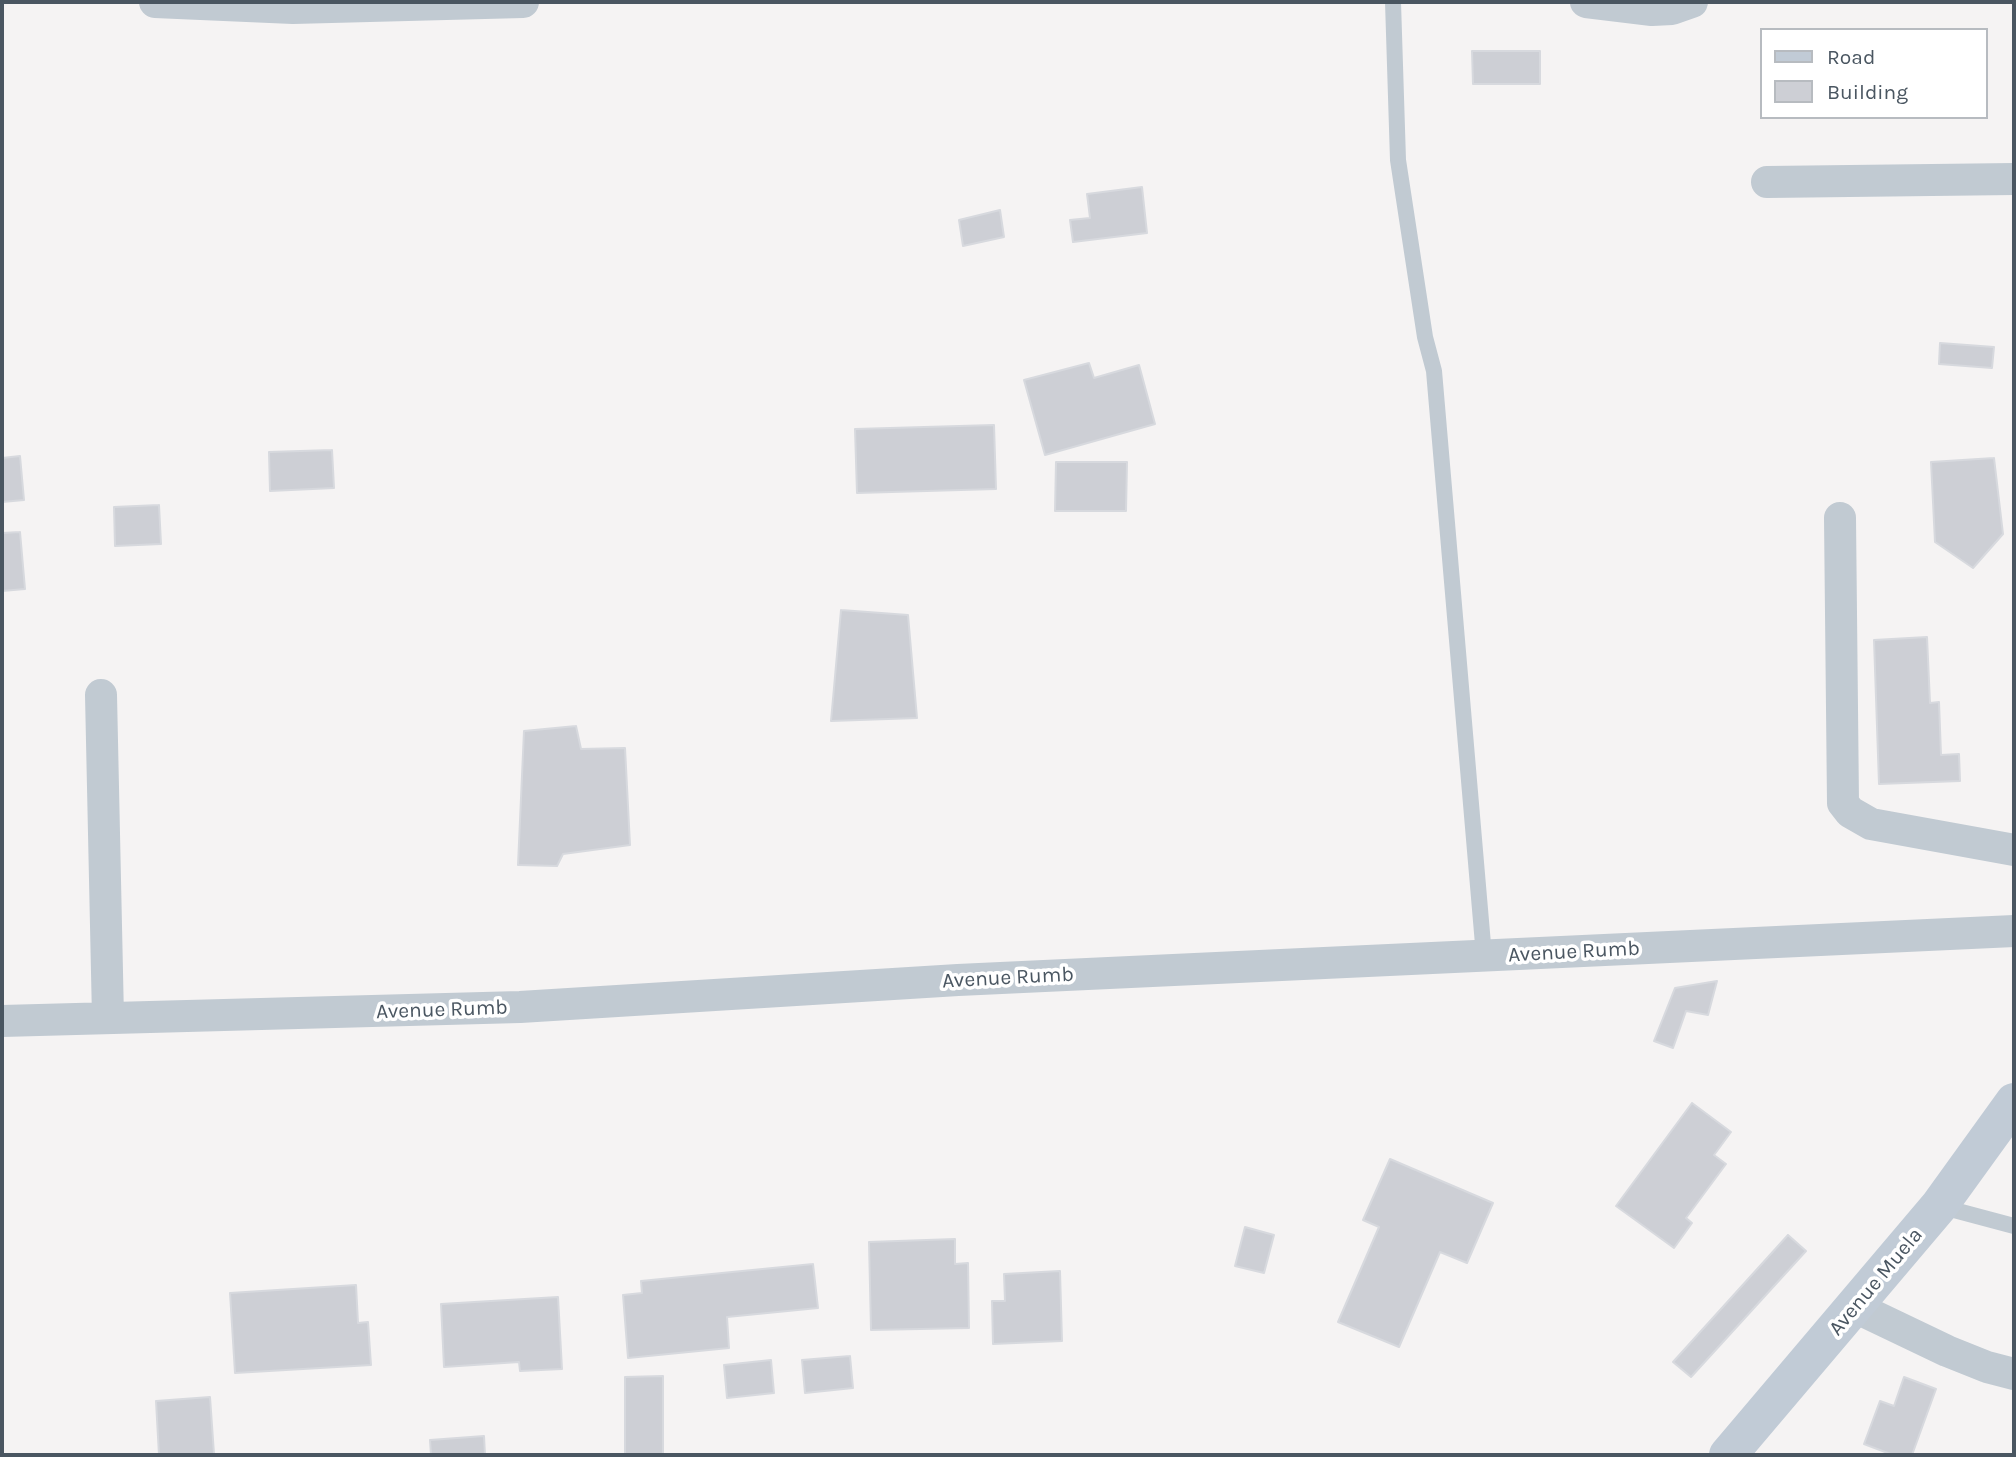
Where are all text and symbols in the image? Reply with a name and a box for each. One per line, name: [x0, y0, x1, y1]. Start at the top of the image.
legend: [1760, 28, 1988, 119]
text: Road: [1827, 45, 1875, 69]
text: Building: [1827, 80, 1908, 104]
street label: Avenue Rumb: [1508, 936, 1640, 968]
street label: Avenue Rumb: [942, 962, 1074, 994]
street label: Avenue Rumb: [376, 995, 508, 1025]
street label: Avenue Muela: [1824, 1223, 1928, 1341]

